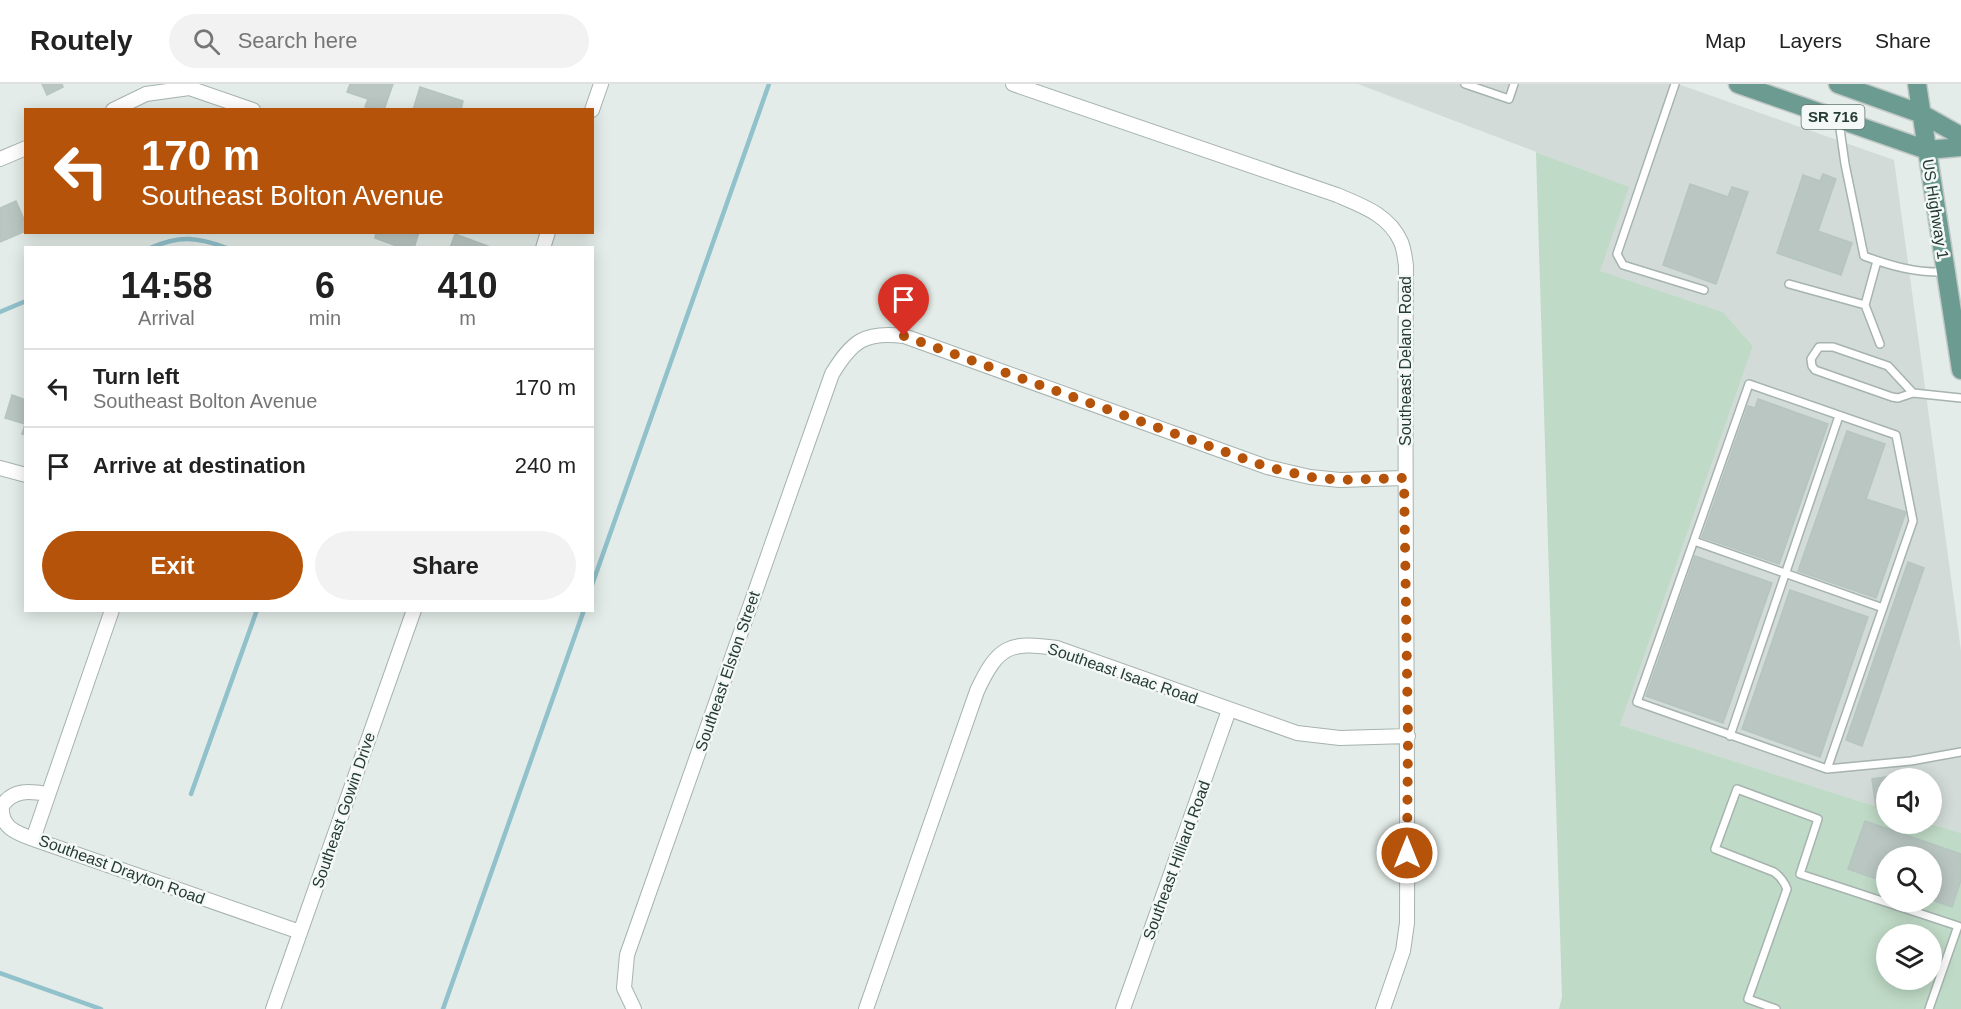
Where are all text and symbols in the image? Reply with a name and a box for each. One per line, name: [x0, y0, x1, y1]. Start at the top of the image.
search box: [169, 14, 589, 68]
text: Routely: [30, 25, 133, 56]
icon: search: [190, 25, 223, 58]
text: Search here: [238, 28, 358, 53]
text: Map: [1705, 29, 1746, 52]
text: Layers: [1779, 29, 1842, 52]
text: Share: [1875, 29, 1931, 52]
road number: SR 716: [1802, 105, 1864, 129]
icon: left: [42, 132, 120, 210]
text: 170 m: [141, 132, 260, 179]
street label: US Highway 1: [1919, 158, 1952, 261]
text: Southeast Bolton Avenue: [141, 181, 444, 211]
text: 14:58: [120, 265, 212, 306]
text: 6: [315, 265, 335, 306]
text: 410: [437, 265, 498, 306]
pin: [878, 274, 929, 336]
street label: Southeast Delano Road: [1397, 276, 1414, 446]
icon: arrive: [887, 283, 920, 316]
text: Arrival: [138, 307, 195, 329]
text: min: [309, 307, 341, 329]
text: m: [459, 307, 476, 329]
text: Turn left: [93, 364, 179, 389]
icon: left: [42, 372, 75, 405]
text: 170 m: [515, 375, 576, 400]
text: Southeast Bolton Avenue: [93, 390, 317, 412]
icon: arrive: [42, 450, 75, 483]
text: Arrive at destination: [93, 453, 306, 478]
text: 240 m: [515, 453, 576, 478]
button: Exit: [42, 531, 303, 600]
button: Share: [315, 531, 576, 600]
street label: Southeast Elston Street: [692, 588, 763, 753]
street label: Southeast Isaac Road: [1046, 640, 1200, 707]
street label: Southeast Gowin Drive: [309, 730, 378, 890]
map controls: [1876, 768, 1942, 990]
button: sound: [1876, 768, 1942, 834]
street label: Southeast Hilliard Road: [1140, 778, 1213, 942]
position arrow: [1375, 821, 1439, 885]
street label: Southeast Drayton Road: [37, 832, 207, 907]
button: search: [1876, 846, 1942, 912]
button: layers: [1876, 924, 1942, 990]

